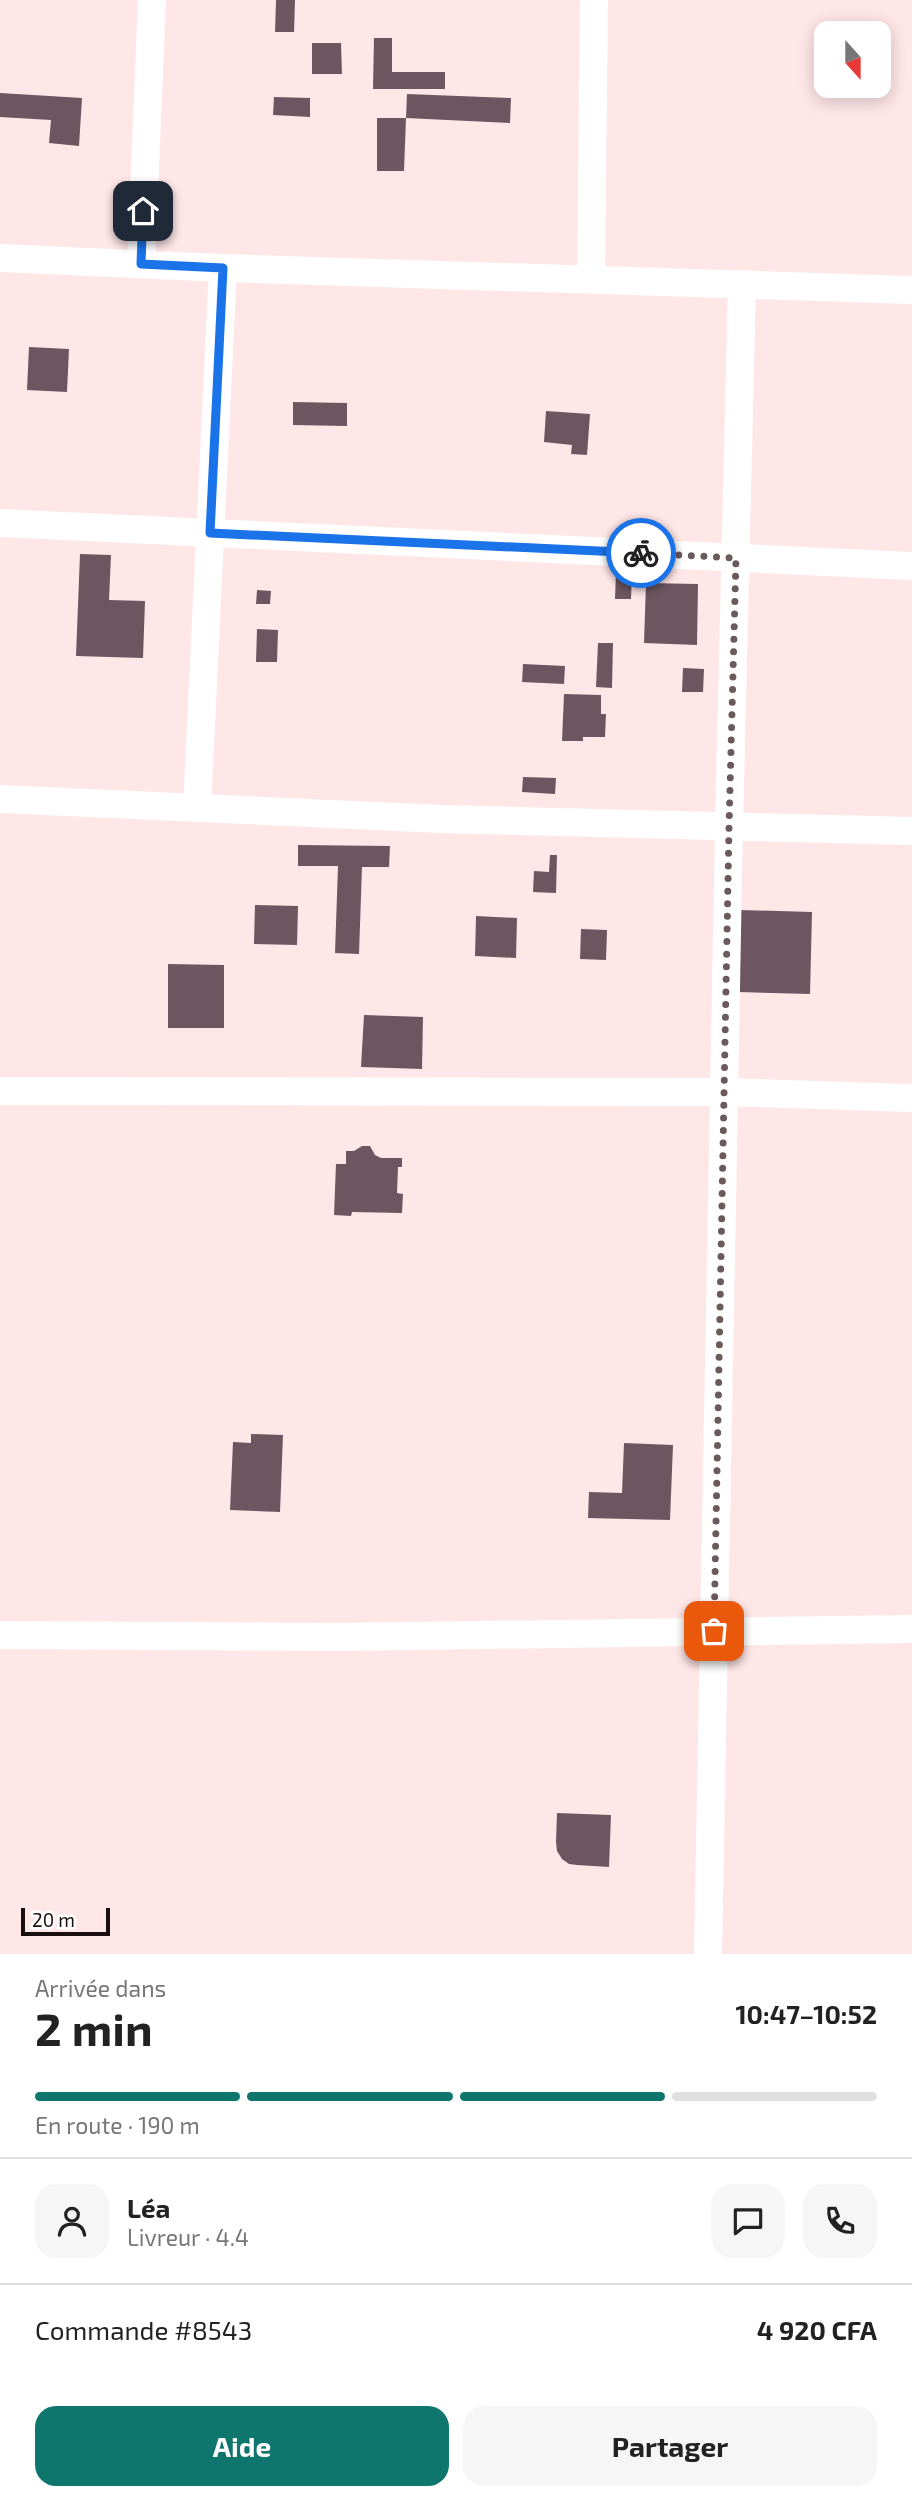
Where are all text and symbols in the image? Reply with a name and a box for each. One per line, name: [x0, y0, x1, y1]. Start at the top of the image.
north arrow: [814, 21, 891, 98]
map controls: [814, 21, 891, 98]
pin: [113, 181, 173, 241]
icon: home: [124, 192, 162, 230]
courier: [606, 518, 676, 588]
icon: bike: [622, 534, 660, 572]
pin: [684, 1601, 744, 1661]
icon: bag: [695, 1612, 733, 1650]
scale bar: [21, 1905, 110, 1937]
text: 20 m: [32, 1908, 75, 1931]
text: Arrivée dans: [35, 1974, 166, 2002]
text: 10:47–10:52: [735, 1998, 877, 2029]
text: 2 min: [35, 2000, 153, 2055]
text: En route · 190 m: [35, 2111, 200, 2139]
button: person: [35, 2184, 109, 2258]
button: chat: [711, 2184, 785, 2258]
button: phone: [803, 2184, 877, 2258]
text: Léa: [127, 2192, 170, 2223]
text: Livreur · 4.4: [127, 2223, 249, 2251]
text: Commande #8543: [35, 2314, 252, 2345]
text: 4 920 CFA: [757, 2314, 877, 2345]
button: Aide: [35, 2406, 449, 2486]
button: Partager: [463, 2406, 877, 2486]

